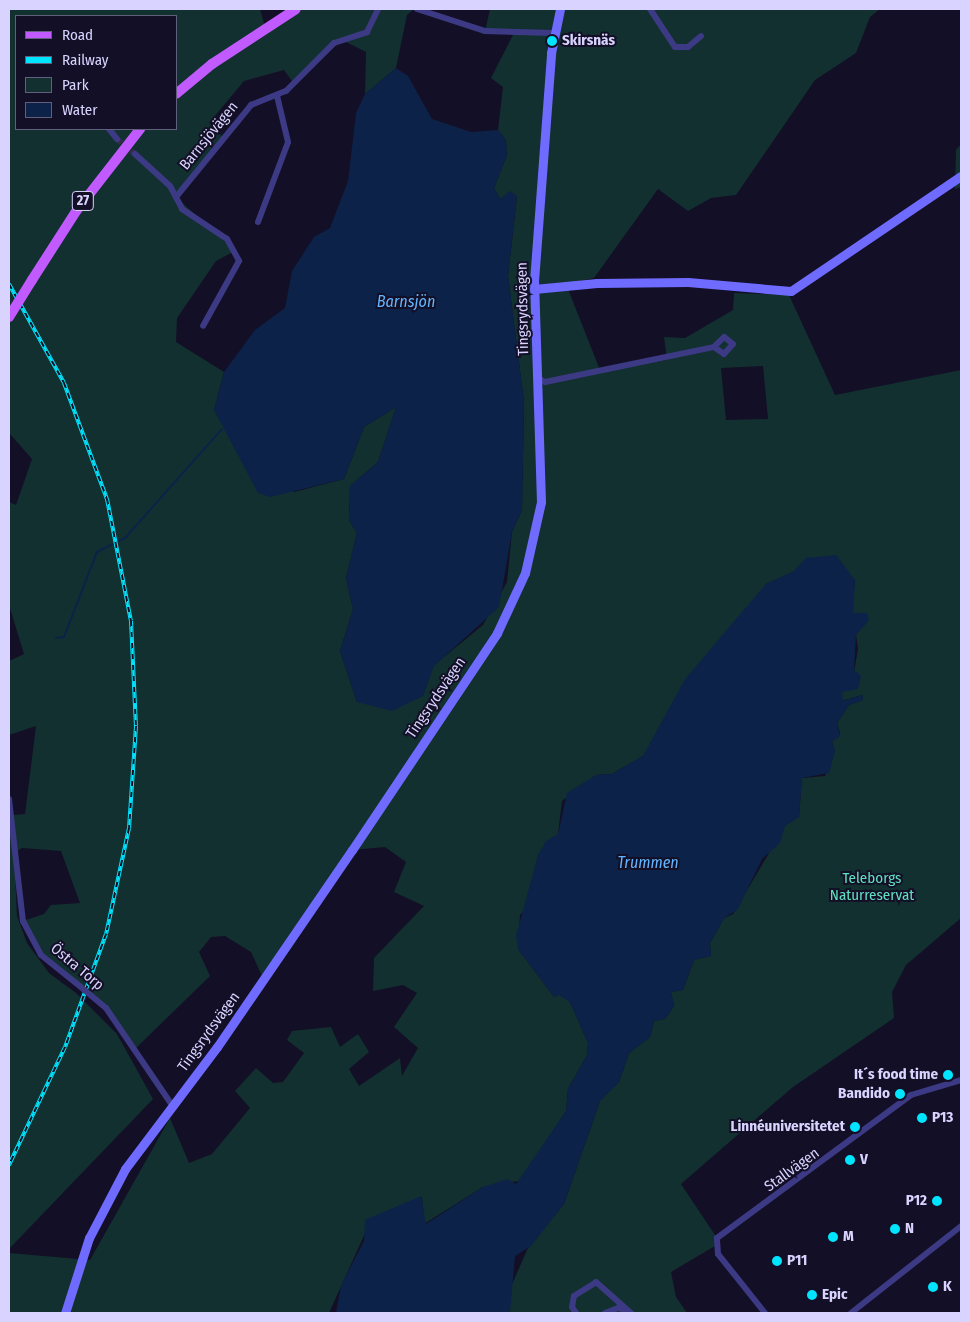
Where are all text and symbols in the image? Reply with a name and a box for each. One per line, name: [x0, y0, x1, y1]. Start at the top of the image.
legend: [15, 15, 178, 130]
text: Road: [62, 26, 93, 44]
place label: Skirsnäs: [562, 32, 615, 50]
marker: Skirsnäs: [546, 35, 558, 47]
text: Railway: [62, 51, 109, 69]
text: Park: [62, 76, 89, 94]
street label: Barnsjövägen: [176, 98, 242, 174]
text: Water: [62, 101, 97, 119]
road number: 27: [72, 190, 94, 212]
street label: Tingsrydsvägen: [513, 262, 533, 356]
water label: Barnsjön: [377, 292, 435, 312]
street label: Tingsrydsvägen: [402, 654, 470, 742]
water label: Trummen: [617, 853, 679, 873]
park label: Teleborgs Naturreservat: [830, 869, 914, 904]
street label: Östra Torp: [47, 940, 107, 994]
street label: Tingsrydsvägen: [174, 989, 244, 1075]
place label: It´s food time: [854, 1066, 938, 1084]
marker: It´s food time: [942, 1069, 954, 1081]
place label: Bandido: [838, 1085, 890, 1103]
marker: Bandido: [894, 1088, 906, 1100]
place label: P13: [932, 1109, 953, 1127]
marker: P13: [916, 1112, 928, 1124]
place label: Linnéuniversitetet: [730, 1118, 845, 1136]
marker: Linnéuniversitetet: [849, 1121, 861, 1133]
street label: Stallvägen: [761, 1144, 823, 1196]
place label: V: [860, 1151, 868, 1169]
marker: V: [844, 1154, 856, 1166]
place label: P12: [906, 1192, 927, 1210]
marker: P12: [931, 1195, 943, 1207]
place label: N: [905, 1220, 914, 1238]
marker: N: [889, 1223, 901, 1235]
place label: M: [843, 1228, 854, 1246]
marker: M: [827, 1231, 839, 1243]
place label: P11: [787, 1252, 807, 1270]
marker: P11: [771, 1255, 783, 1267]
place label: K: [943, 1278, 952, 1296]
marker: K: [927, 1281, 939, 1293]
place label: Epic: [822, 1286, 848, 1304]
marker: Epic: [806, 1289, 818, 1301]

